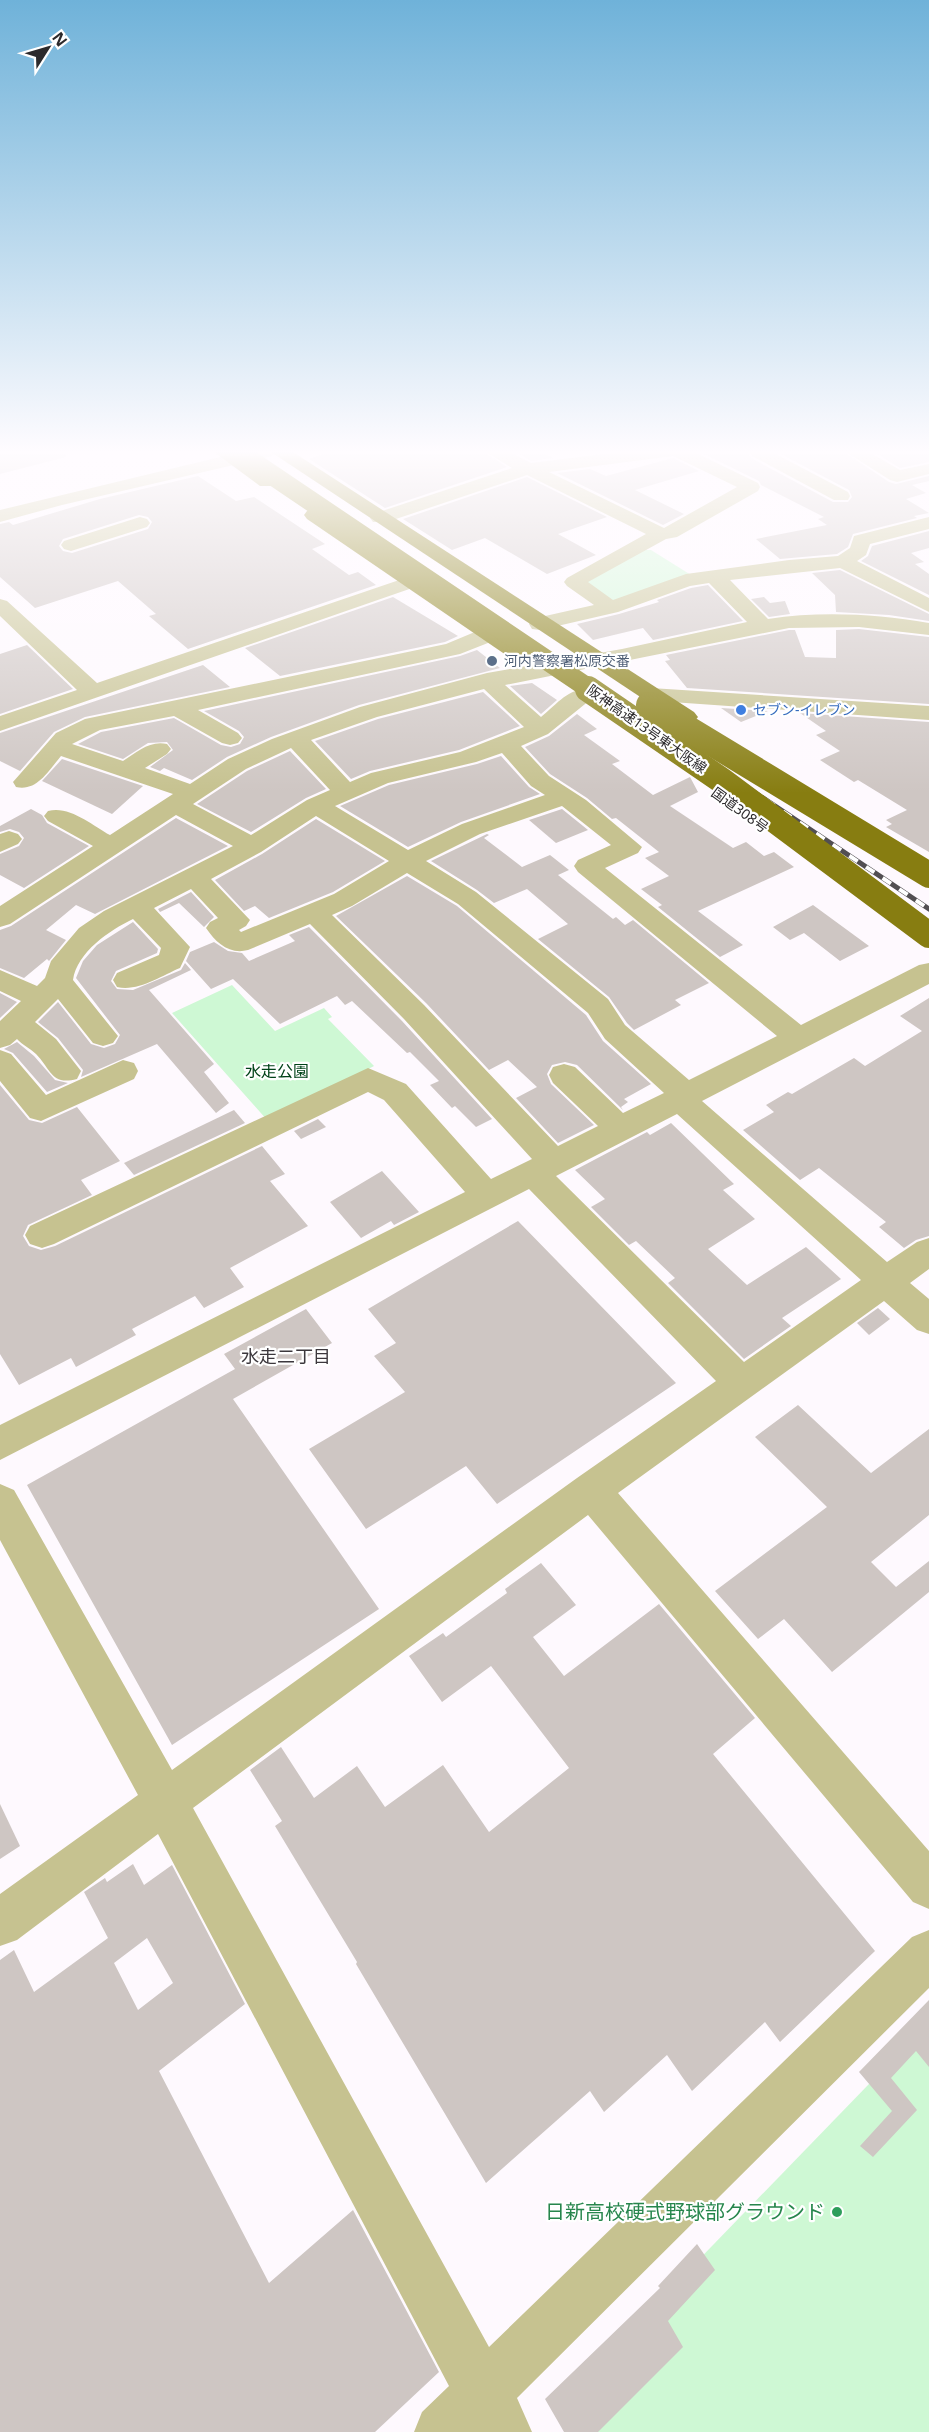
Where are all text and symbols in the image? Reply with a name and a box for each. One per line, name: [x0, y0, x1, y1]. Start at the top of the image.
north arrow: [18, 18, 78, 78]
text: N: [47, 27, 73, 51]
place label: 河内警察署松原交番: [504, 651, 630, 670]
marker: 河内警察署松原交番: [485, 654, 499, 668]
street label: 阪神高速13号東大阪線: [584, 680, 711, 777]
place label: セブン-イレブン: [753, 700, 856, 719]
marker: セブン-イレブン: [734, 703, 748, 717]
street label: 国道308号: [708, 783, 773, 837]
park label: 水走公園: [245, 1060, 309, 1082]
district label: 水走二丁目: [241, 1344, 331, 1368]
place label: 日新高校硬式野球部グラウンド: [545, 2198, 825, 2225]
marker: 日新高校硬式野球部グラウンド: [830, 2205, 844, 2219]

